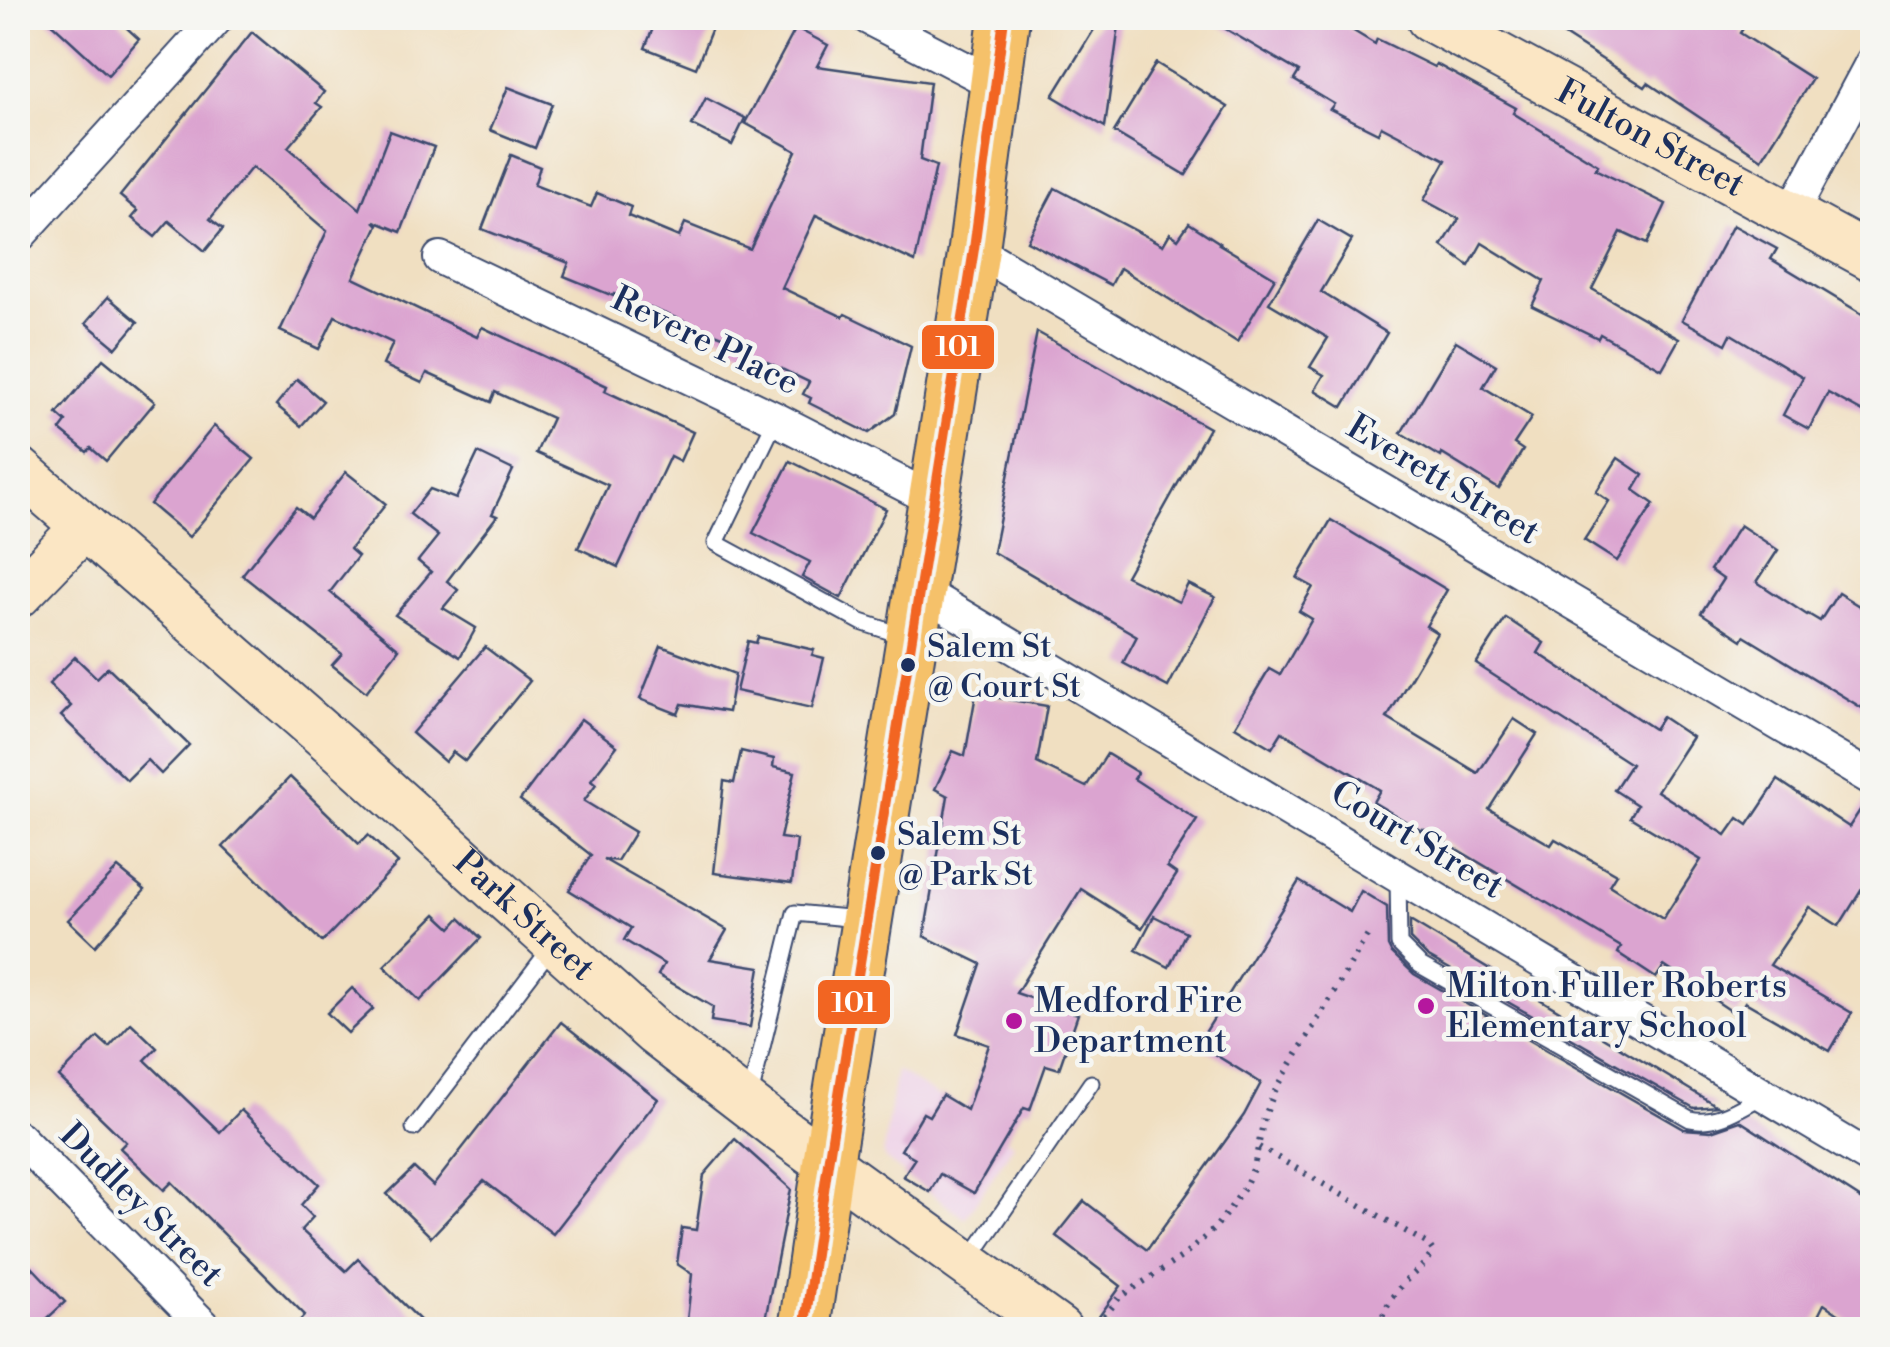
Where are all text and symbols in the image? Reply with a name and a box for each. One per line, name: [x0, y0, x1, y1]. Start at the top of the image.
street label: Fulton Street: [1549, 70, 1752, 206]
street label: Revere Place: [604, 277, 806, 405]
line badge: 101: [920, 323, 996, 371]
text: 101: [935, 330, 981, 365]
street label: Everett Street: [1339, 406, 1547, 554]
place label: Salem St @ Court St: [927, 627, 1081, 707]
marker: Salem St @ Court St: [898, 655, 918, 675]
street label: Court Street: [1323, 771, 1511, 909]
place label: Salem St @ Park St: [897, 815, 1033, 895]
street label: Park Street: [445, 841, 604, 990]
marker: Salem St @ Park St: [868, 843, 888, 863]
place label: Milton Fuller Roberts Elementary School: [1446, 965, 1787, 1048]
line badge: 101: [816, 978, 892, 1026]
place label: Medford Fire Department: [1034, 980, 1243, 1063]
text: 101: [831, 986, 877, 1021]
marker: Milton Fuller Roberts Elementary School: [1415, 995, 1437, 1017]
marker: Medford Fire Department: [1003, 1010, 1025, 1032]
street label: Dudley Street: [50, 1114, 232, 1296]

